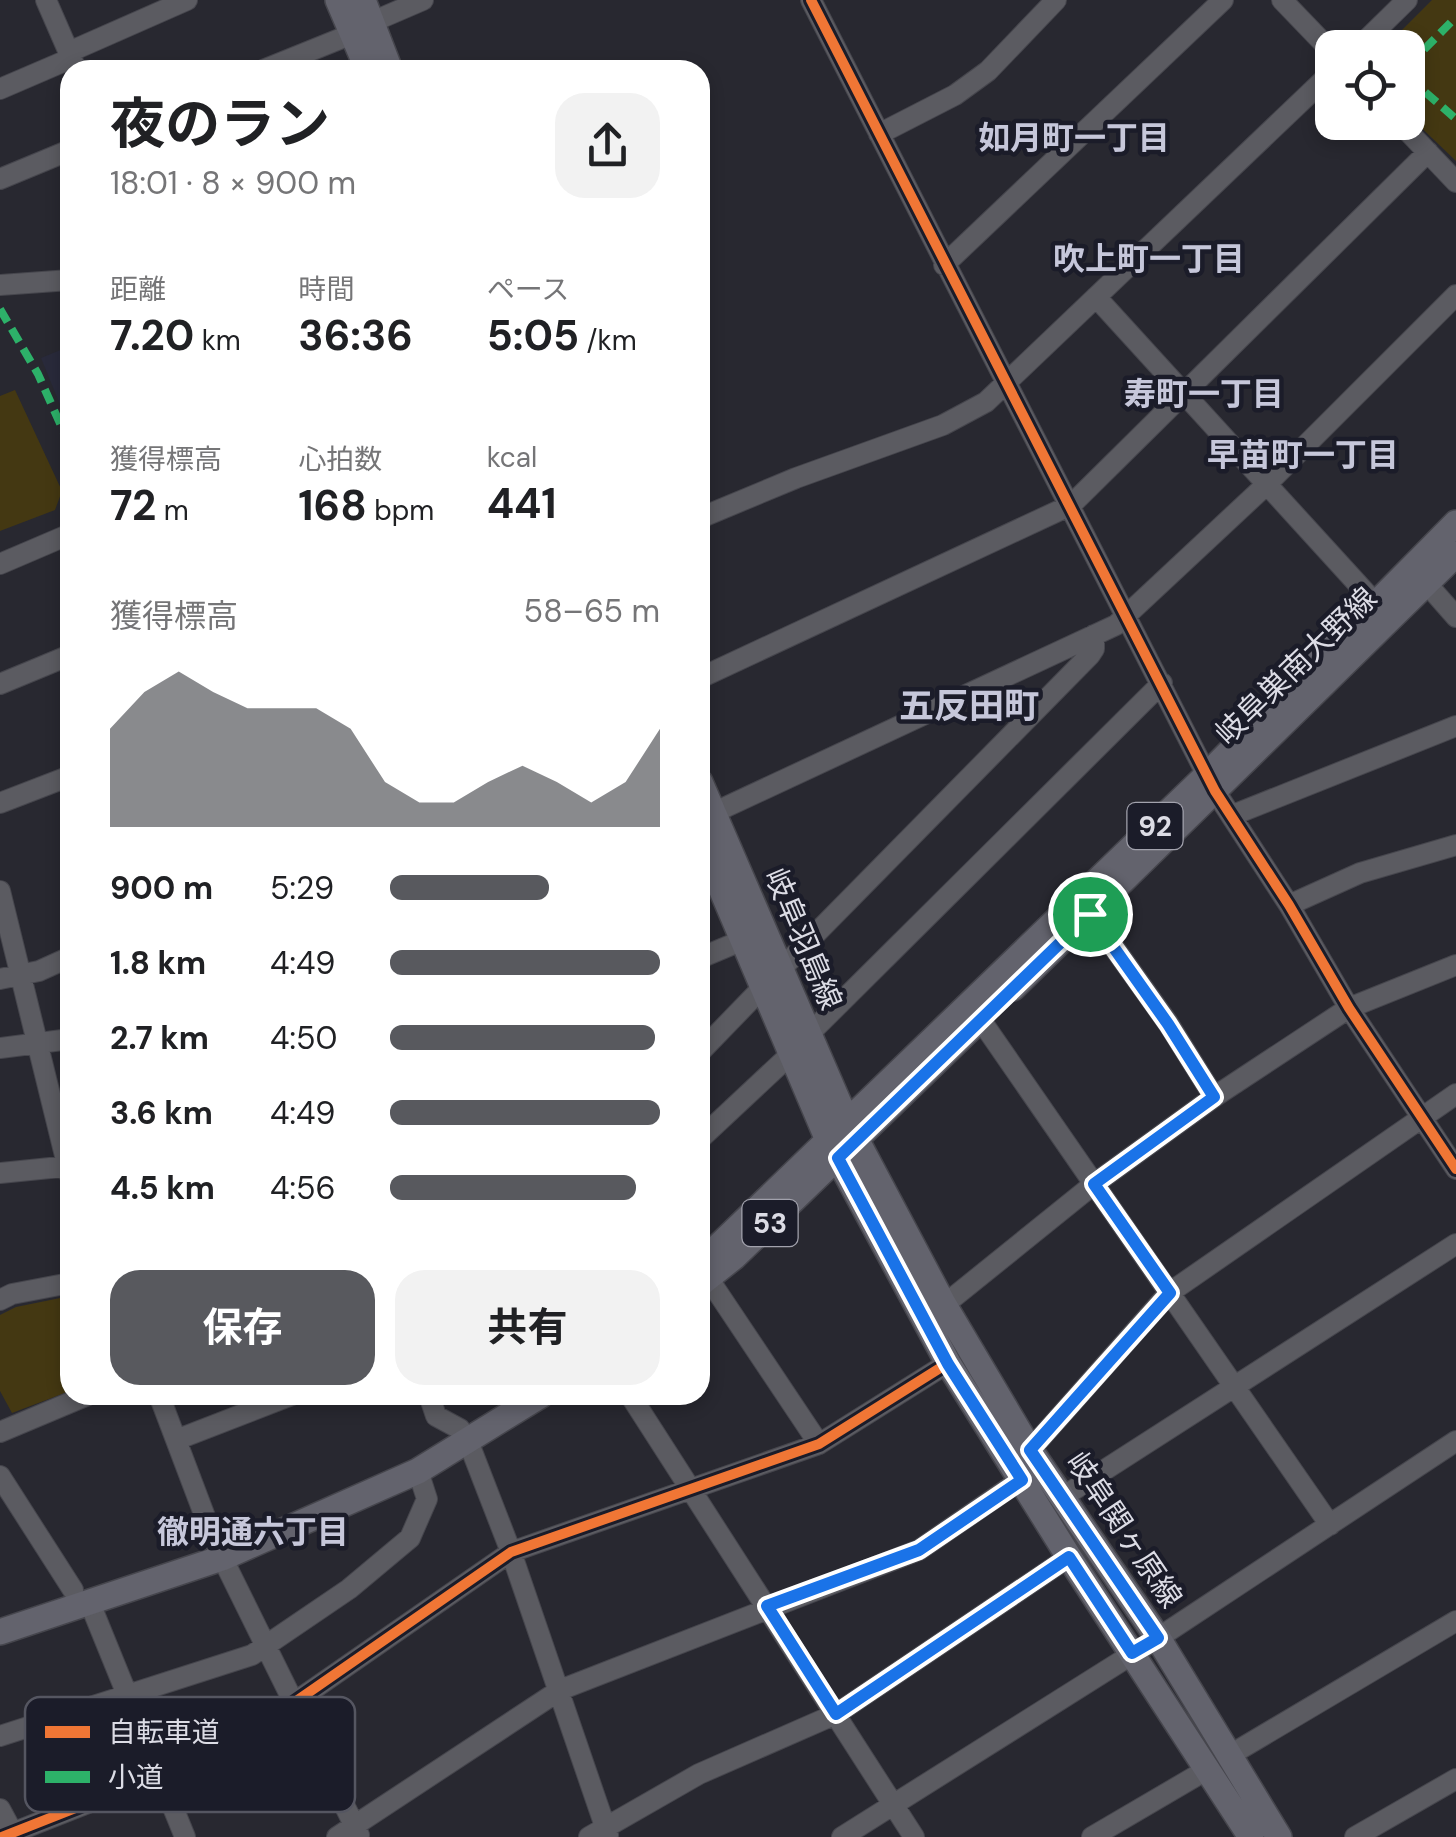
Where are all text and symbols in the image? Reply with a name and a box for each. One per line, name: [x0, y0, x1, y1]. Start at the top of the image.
map controls: [1315, 30, 1425, 140]
button: locate: [1315, 30, 1425, 140]
text: 夜のラン: [110, 88, 330, 160]
button: share: [555, 93, 660, 198]
district label: 如月町一丁目: [978, 117, 1170, 159]
text: 18:01 · 8 × 900 m: [110, 162, 356, 204]
district label: 吹上町一丁目: [1053, 238, 1245, 280]
text: 距離: [110, 271, 166, 308]
text: 時間: [298, 271, 354, 308]
text: ペース: [487, 271, 569, 308]
text: 7.20: [110, 308, 194, 363]
text: 36:36: [298, 308, 413, 363]
text: 5:05: [487, 308, 579, 363]
text: km: [194, 322, 241, 359]
text: /km: [579, 322, 637, 359]
district label: 寿町一丁目: [1124, 373, 1284, 415]
district label: 早苗町一丁目: [1207, 434, 1399, 476]
text: kcal: [487, 439, 537, 476]
text: 獲得標高: [110, 441, 222, 478]
text: 心拍数: [298, 441, 382, 478]
text: 441: [487, 476, 557, 531]
text: 72: [110, 478, 156, 533]
text: 168: [298, 478, 367, 533]
text: m: [156, 492, 189, 529]
text: bpm: [367, 492, 434, 529]
street label: 岐阜巣南大野線: [1207, 579, 1385, 753]
text: 58–65 m: [524, 590, 660, 632]
text: 獲得標高: [110, 595, 238, 637]
district label: 五反田町: [899, 683, 1039, 729]
road number: 92: [1128, 803, 1182, 849]
street label: 岐阜羽島線: [756, 862, 851, 1015]
text: 900 m: [110, 867, 213, 909]
text: 5:29: [270, 867, 334, 909]
pin: [1048, 872, 1133, 957]
icon: arrive: [1063, 887, 1118, 942]
text: 1.8 km: [110, 942, 206, 984]
text: 4:49: [270, 942, 335, 984]
text: 2.7 km: [110, 1017, 209, 1059]
text: 4:50: [270, 1017, 337, 1059]
text: 3.6 km: [110, 1092, 213, 1134]
text: 4:49: [270, 1092, 335, 1134]
text: 4.5 km: [110, 1167, 215, 1209]
text: 4:56: [270, 1167, 336, 1209]
road number: 53: [742, 1200, 798, 1246]
button: 保存: [110, 1270, 375, 1385]
button: 共有: [395, 1270, 660, 1385]
street label: 岐阜関ヶ原線: [1058, 1444, 1191, 1615]
district label: 徹明通六丁目: [157, 1511, 349, 1553]
legend: [25, 1697, 355, 1812]
text: 自転車道: [108, 1714, 220, 1751]
text: 小道: [108, 1759, 164, 1796]

